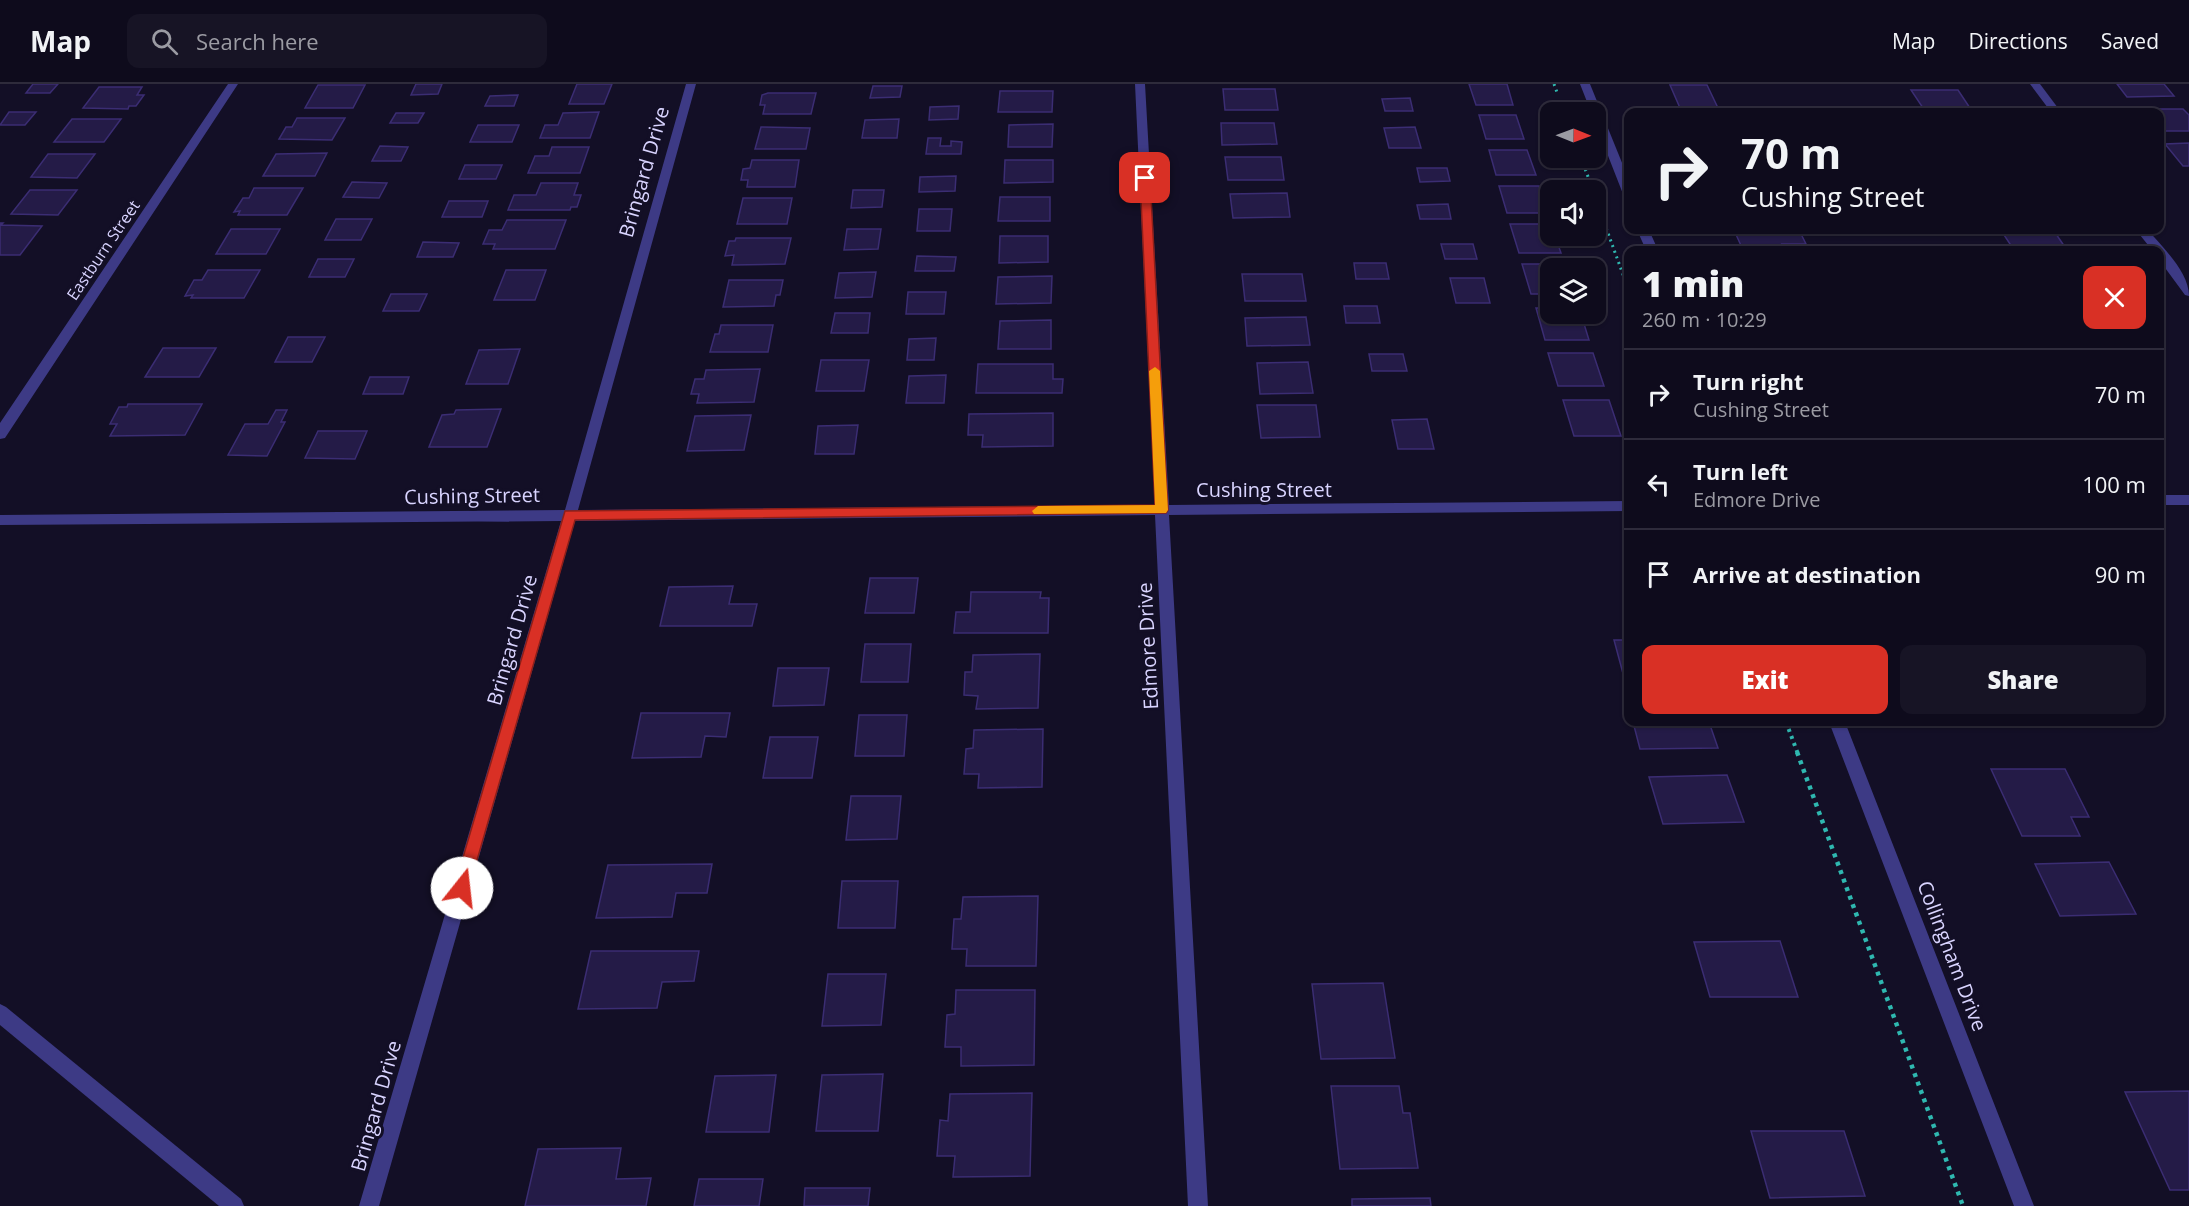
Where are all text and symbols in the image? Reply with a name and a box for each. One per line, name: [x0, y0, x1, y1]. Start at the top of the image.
search box: [127, 14, 547, 68]
text: Map: [30, 22, 91, 60]
icon: search: [148, 25, 181, 58]
text: Search here: [196, 26, 319, 56]
text: Map: [1892, 27, 1935, 55]
text: Directions: [1968, 27, 2068, 55]
text: Saved: [2101, 27, 2159, 55]
north arrow: [1540, 102, 1606, 168]
map controls: [1540, 102, 1606, 324]
street label: Bringard Drive: [612, 103, 675, 240]
text: 70 m: [1741, 124, 1841, 181]
icon: right: [1642, 132, 1720, 210]
pin: [1119, 152, 1170, 203]
icon: arrive: [1128, 161, 1161, 194]
text: Cushing Street: [1741, 178, 1924, 215]
button: sound: [1540, 180, 1606, 246]
street label: Eastburn Street: [61, 196, 145, 304]
button: layers: [1540, 258, 1606, 324]
text: 1 min: [1642, 259, 1744, 308]
button: close: [2083, 266, 2146, 329]
text: 260 m · 10:29: [1642, 306, 1767, 333]
text: Turn right: [1693, 366, 1804, 396]
icon: right: [1642, 378, 1675, 411]
text: 70 m: [2095, 379, 2146, 409]
text: Cushing Street: [1693, 396, 1829, 423]
text: Turn left: [1693, 456, 1788, 486]
icon: left: [1642, 468, 1675, 501]
text: 100 m: [2082, 469, 2146, 499]
street label: Cushing Street: [1196, 476, 1332, 503]
street label: Cushing Street: [404, 481, 540, 510]
text: Edmore Drive: [1693, 486, 1820, 513]
icon: arrive: [1642, 558, 1675, 591]
text: Arrive at destination: [1693, 559, 1921, 589]
text: 90 m: [2095, 559, 2146, 589]
street label: Bringard Drive: [480, 571, 543, 708]
street label: Edmore Drive: [1131, 582, 1164, 710]
button: Exit: [1642, 645, 1888, 714]
button: Share: [1900, 645, 2146, 714]
position arrow: [430, 856, 494, 920]
street label: Collingham Drive: [1911, 877, 1994, 1035]
street label: Bringard Drive: [344, 1037, 407, 1174]

